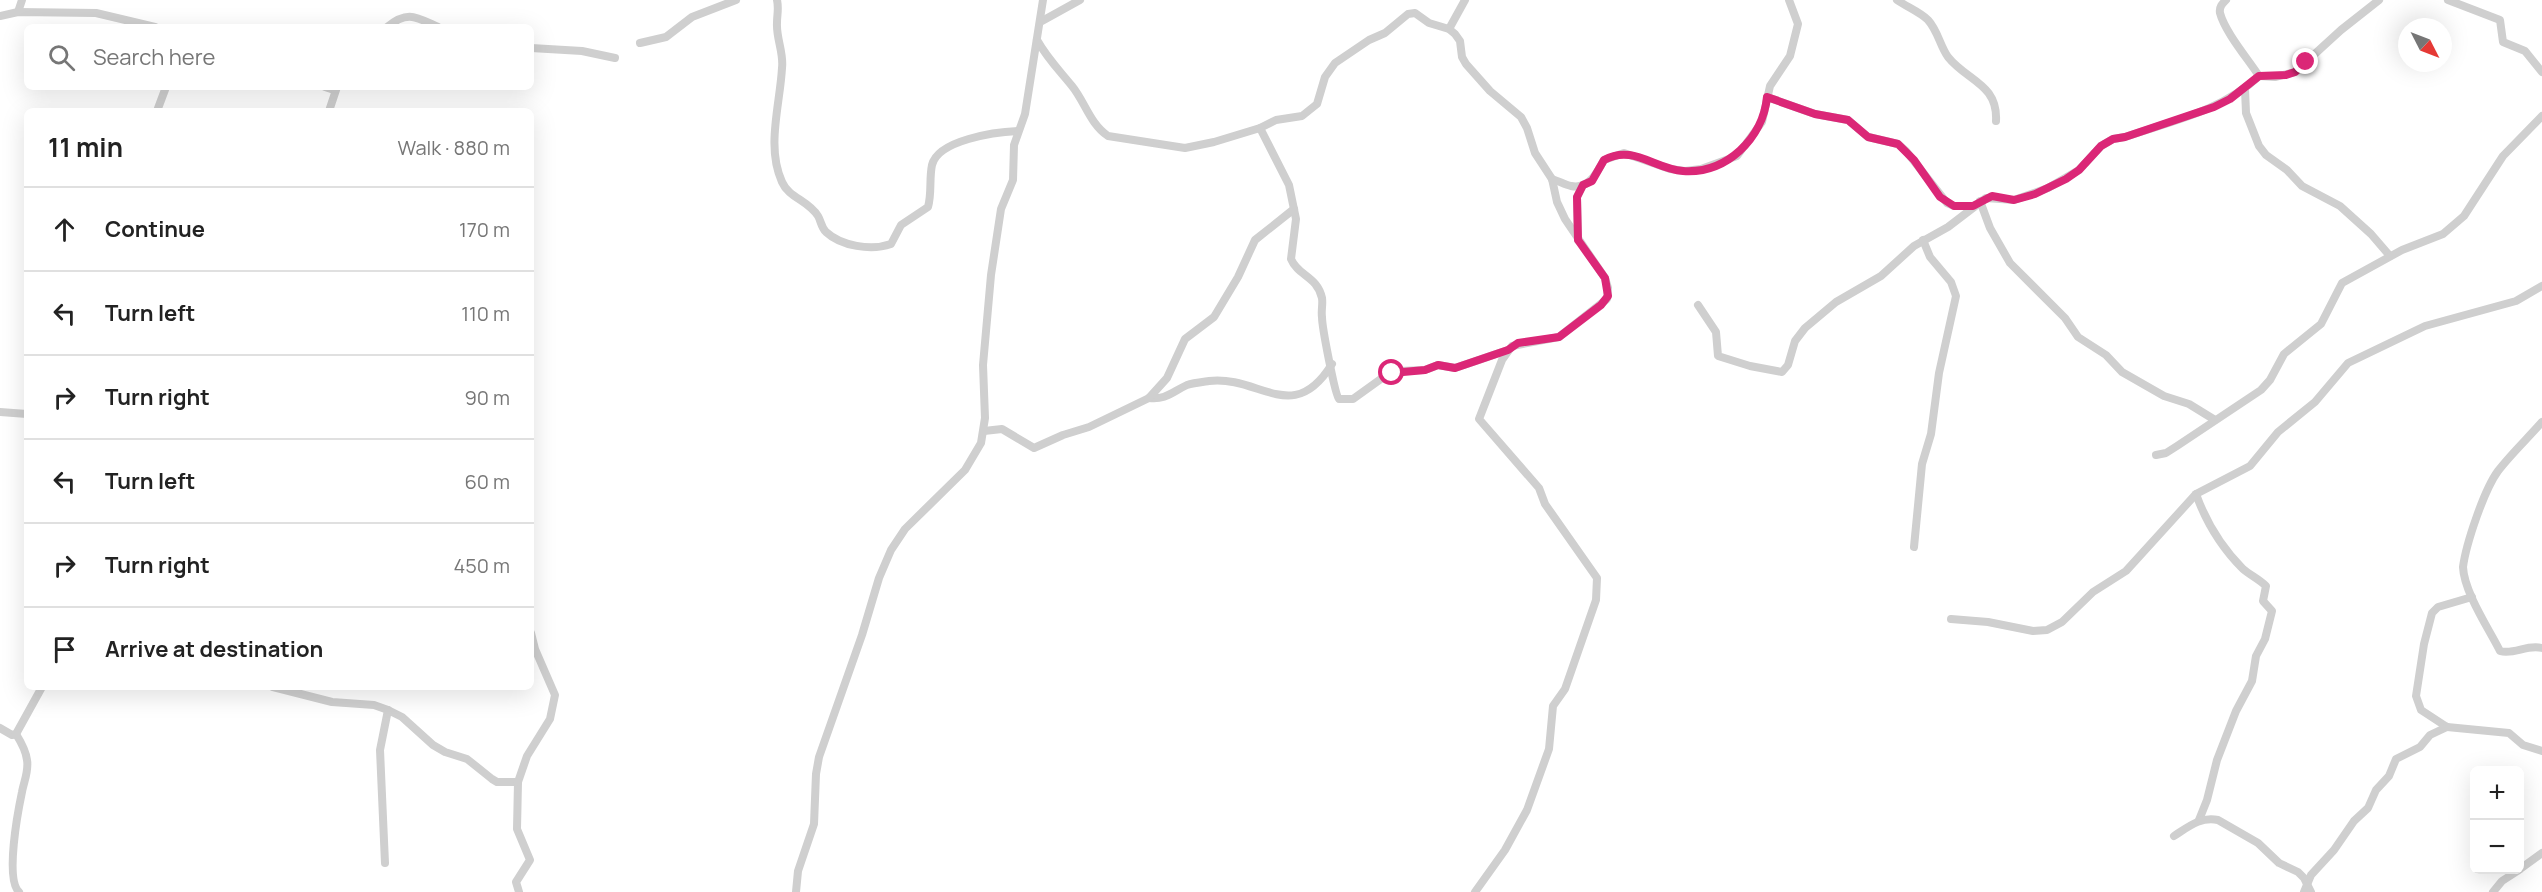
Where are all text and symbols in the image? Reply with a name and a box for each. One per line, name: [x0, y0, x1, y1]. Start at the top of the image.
north arrow: [2398, 18, 2452, 72]
search box: [24, 24, 534, 90]
icon: search: [45, 41, 78, 74]
text: Search here: [93, 42, 215, 72]
route end: [2292, 48, 2318, 74]
text: 11 min: [48, 129, 123, 165]
text: Walk · 880 m: [398, 134, 510, 161]
icon: ahead: [48, 213, 81, 246]
text: Continue: [105, 214, 205, 244]
text: 170 m: [459, 216, 510, 243]
icon: left: [48, 297, 81, 330]
text: Turn left: [105, 298, 195, 328]
text: 110 m: [461, 300, 510, 327]
route start: [1378, 359, 1404, 385]
icon: right: [48, 381, 81, 414]
text: Turn right: [105, 382, 210, 412]
text: 90 m: [464, 384, 510, 411]
icon: left: [48, 465, 81, 498]
text: Turn left: [105, 466, 195, 496]
text: 60 m: [464, 468, 510, 495]
icon: right: [48, 549, 81, 582]
text: Turn right: [105, 550, 210, 580]
text: 450 m: [454, 552, 510, 579]
icon: arrive: [48, 633, 81, 666]
text: Arrive at destination: [105, 634, 323, 664]
map controls: [2470, 766, 2524, 874]
button: +: [2470, 766, 2524, 820]
button: −: [2470, 820, 2524, 874]

